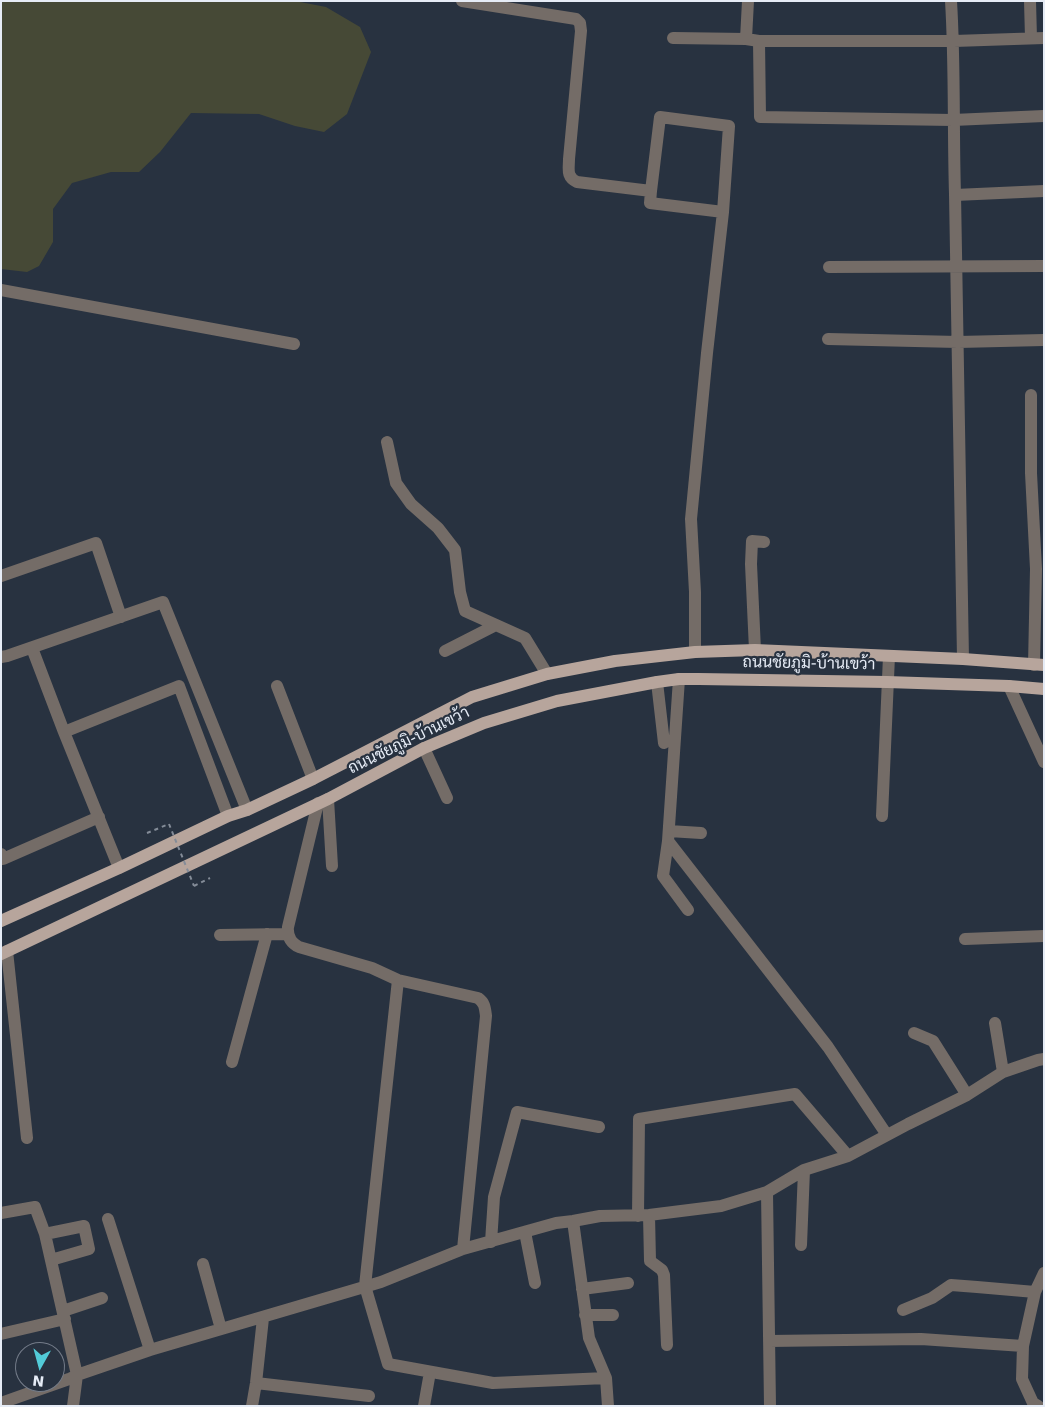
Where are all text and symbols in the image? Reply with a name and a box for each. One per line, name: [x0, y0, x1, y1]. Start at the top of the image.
street label: ถนนชัยภูมิ-บ้านเขว้า: [743, 653, 875, 675]
street label: ถนนชัยภูมิ-บ้านเขว้า: [345, 703, 473, 779]
north arrow: [15, 1342, 65, 1392]
text: N: [32, 1372, 45, 1390]

